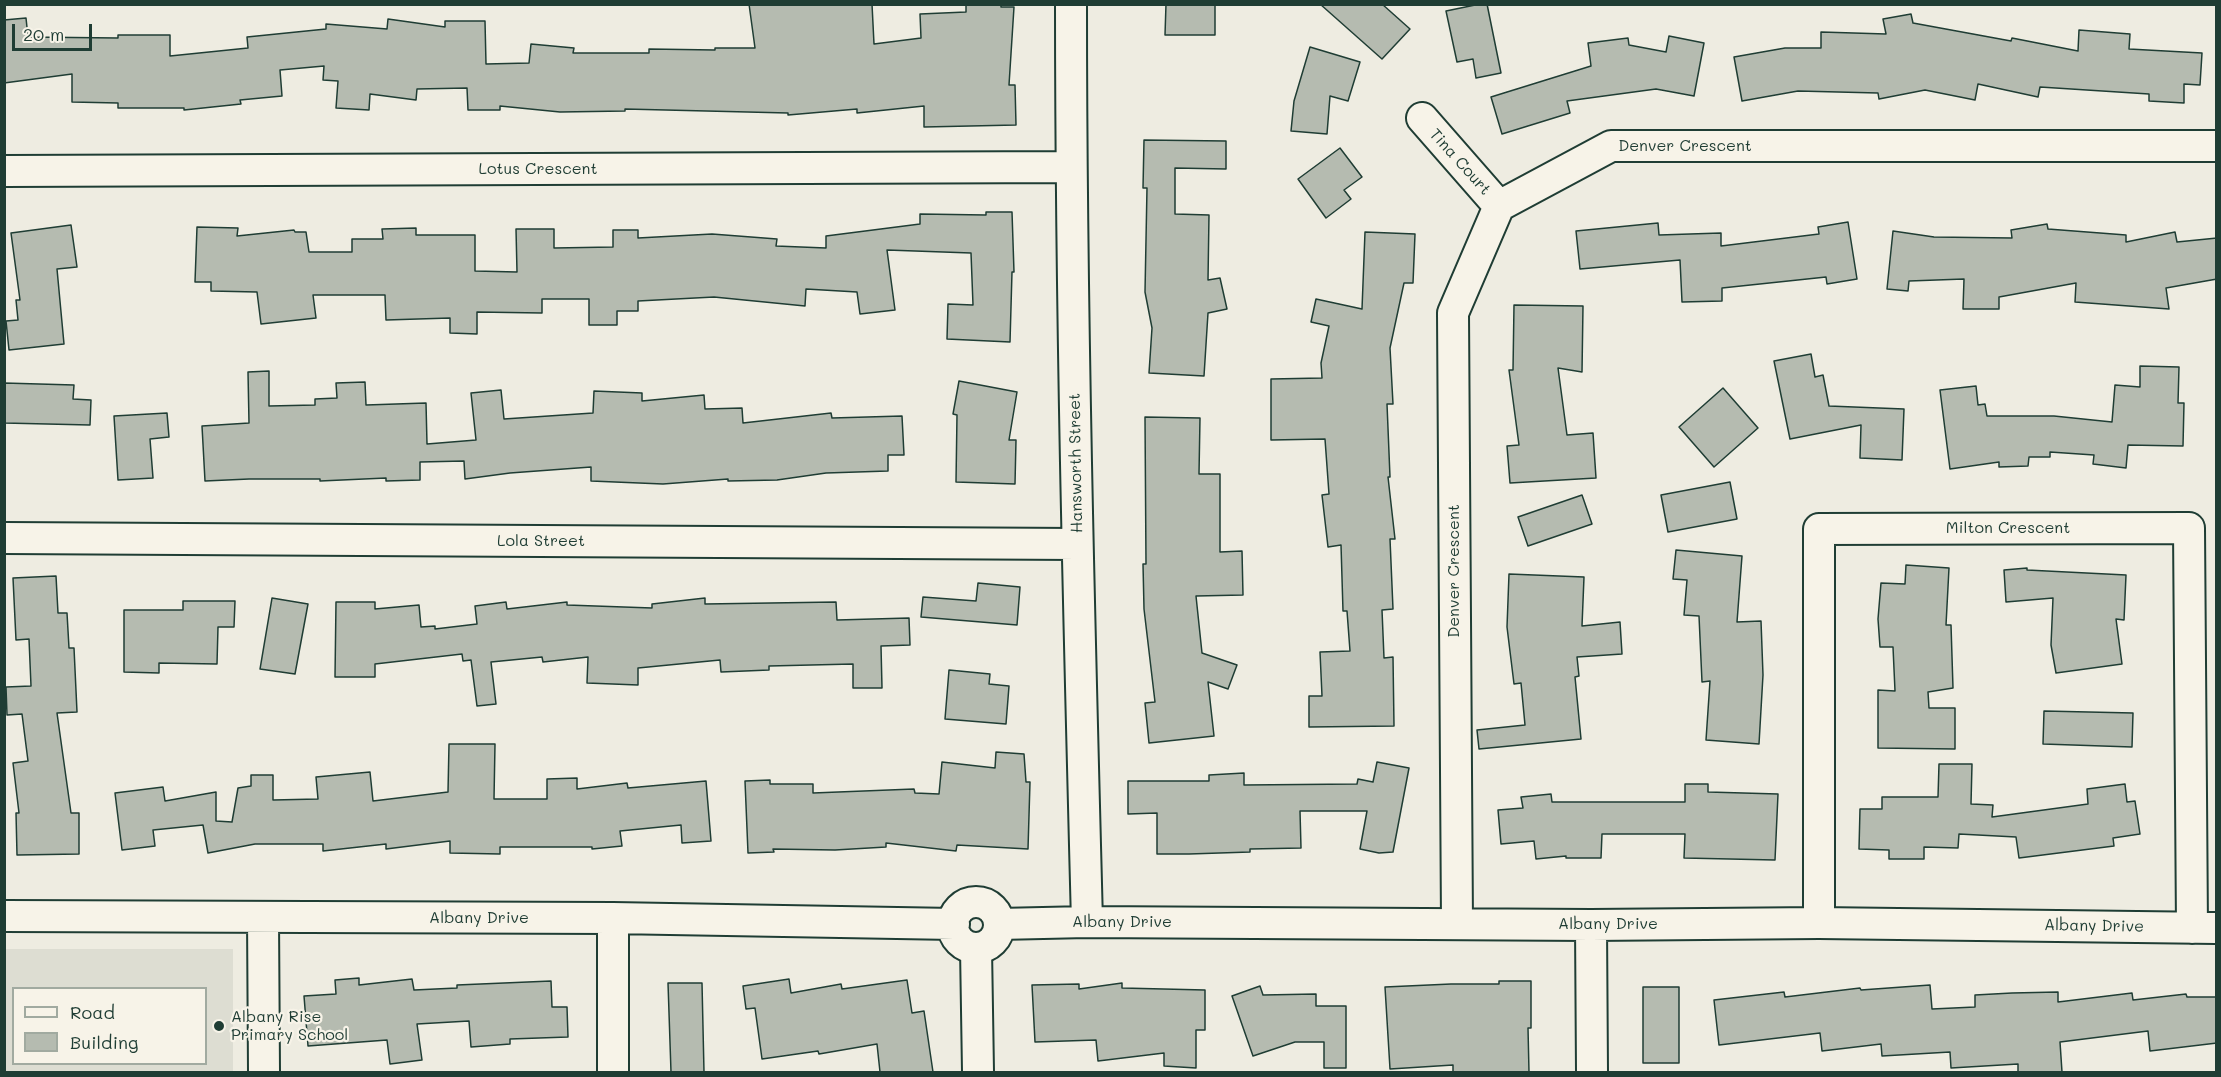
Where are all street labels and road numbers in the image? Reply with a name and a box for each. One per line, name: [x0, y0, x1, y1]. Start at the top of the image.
street label: Tina Court: [1425, 125, 1495, 199]
street label: Denver Crescent: [1618, 136, 1752, 156]
street label: Lotus Crescent: [479, 159, 597, 179]
street label: Hansworth Street: [1065, 393, 1087, 533]
street label: Denver Crescent: [1444, 504, 1464, 638]
street label: Milton Crescent: [1946, 518, 2070, 538]
street label: Lola Street: [497, 531, 585, 551]
street label: Albany Drive: [429, 908, 529, 928]
street label: Albany Drive: [1072, 912, 1172, 932]
street label: Albany Drive: [1558, 914, 1658, 934]
street label: Albany Drive: [2044, 916, 2144, 936]

